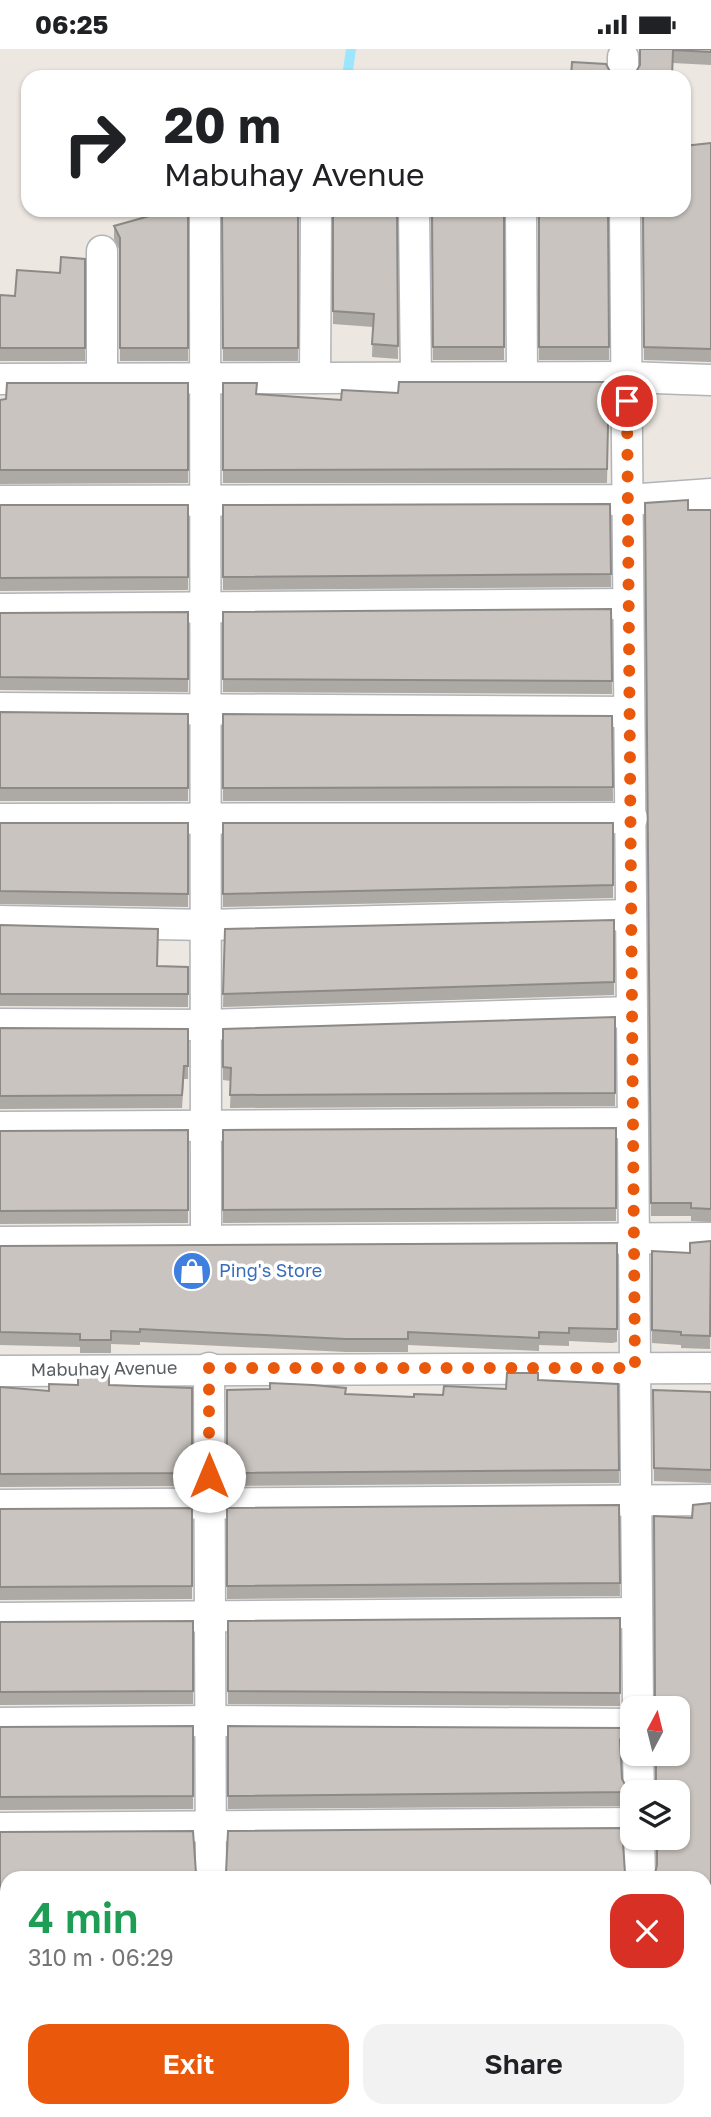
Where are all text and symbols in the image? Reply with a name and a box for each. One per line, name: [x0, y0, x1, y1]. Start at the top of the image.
text: 06:25: [35, 9, 108, 40]
text: 20 m: [164, 95, 281, 154]
icon: right: [49, 98, 140, 189]
text: Mabuhay Avenue: [164, 155, 425, 193]
pin: [597, 371, 657, 431]
icon: arrive: [608, 382, 646, 420]
shop icon: Ping's Store: [171, 1250, 213, 1292]
place label: Ping's Store: [219, 1259, 322, 1281]
street label: Mabuhay Avenue: [30, 1356, 177, 1380]
position arrow: [172, 1439, 246, 1513]
north arrow: [620, 1696, 690, 1766]
map controls: [620, 1696, 690, 1850]
button: layers: [620, 1780, 690, 1850]
text: 4 min: [28, 1892, 138, 1942]
button: close: [610, 1894, 684, 1968]
text: 310 m · 06:29: [28, 1943, 174, 1971]
button: Exit: [28, 2024, 349, 2104]
button: Share: [363, 2024, 684, 2104]

